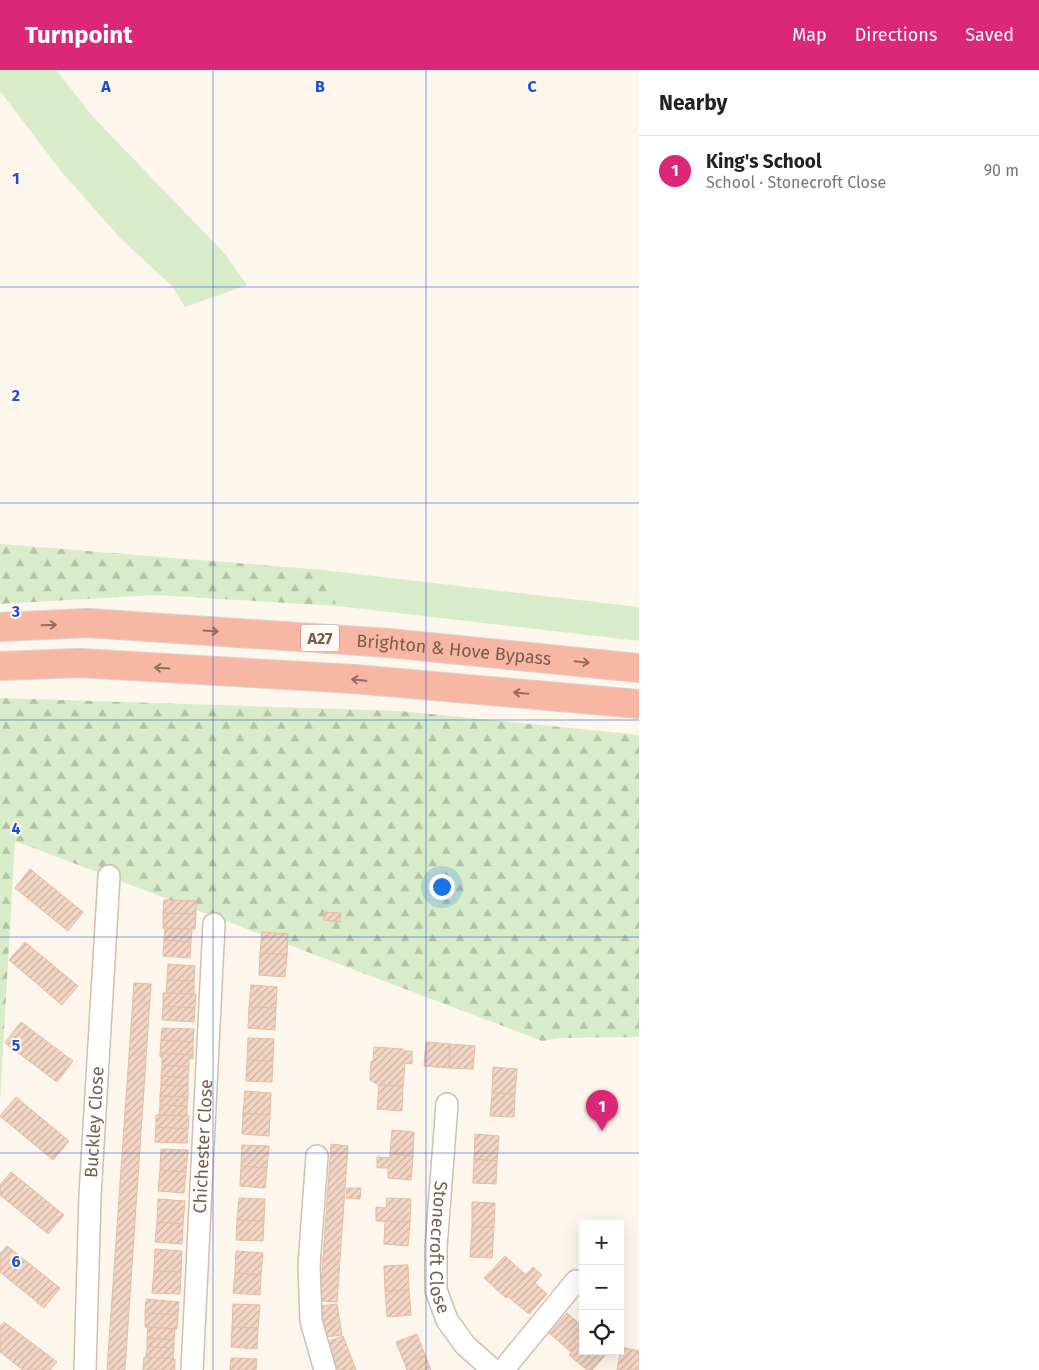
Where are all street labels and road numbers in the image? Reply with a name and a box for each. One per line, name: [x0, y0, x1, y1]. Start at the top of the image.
road number: A27: [301, 624, 339, 652]
street label: Brighton & Hove Bypass: [356, 630, 552, 670]
street label: Buckley Close: [80, 1066, 109, 1179]
street label: Chichester Close: [189, 1079, 217, 1214]
street label: Stonecroft Close: [424, 1180, 455, 1317]

